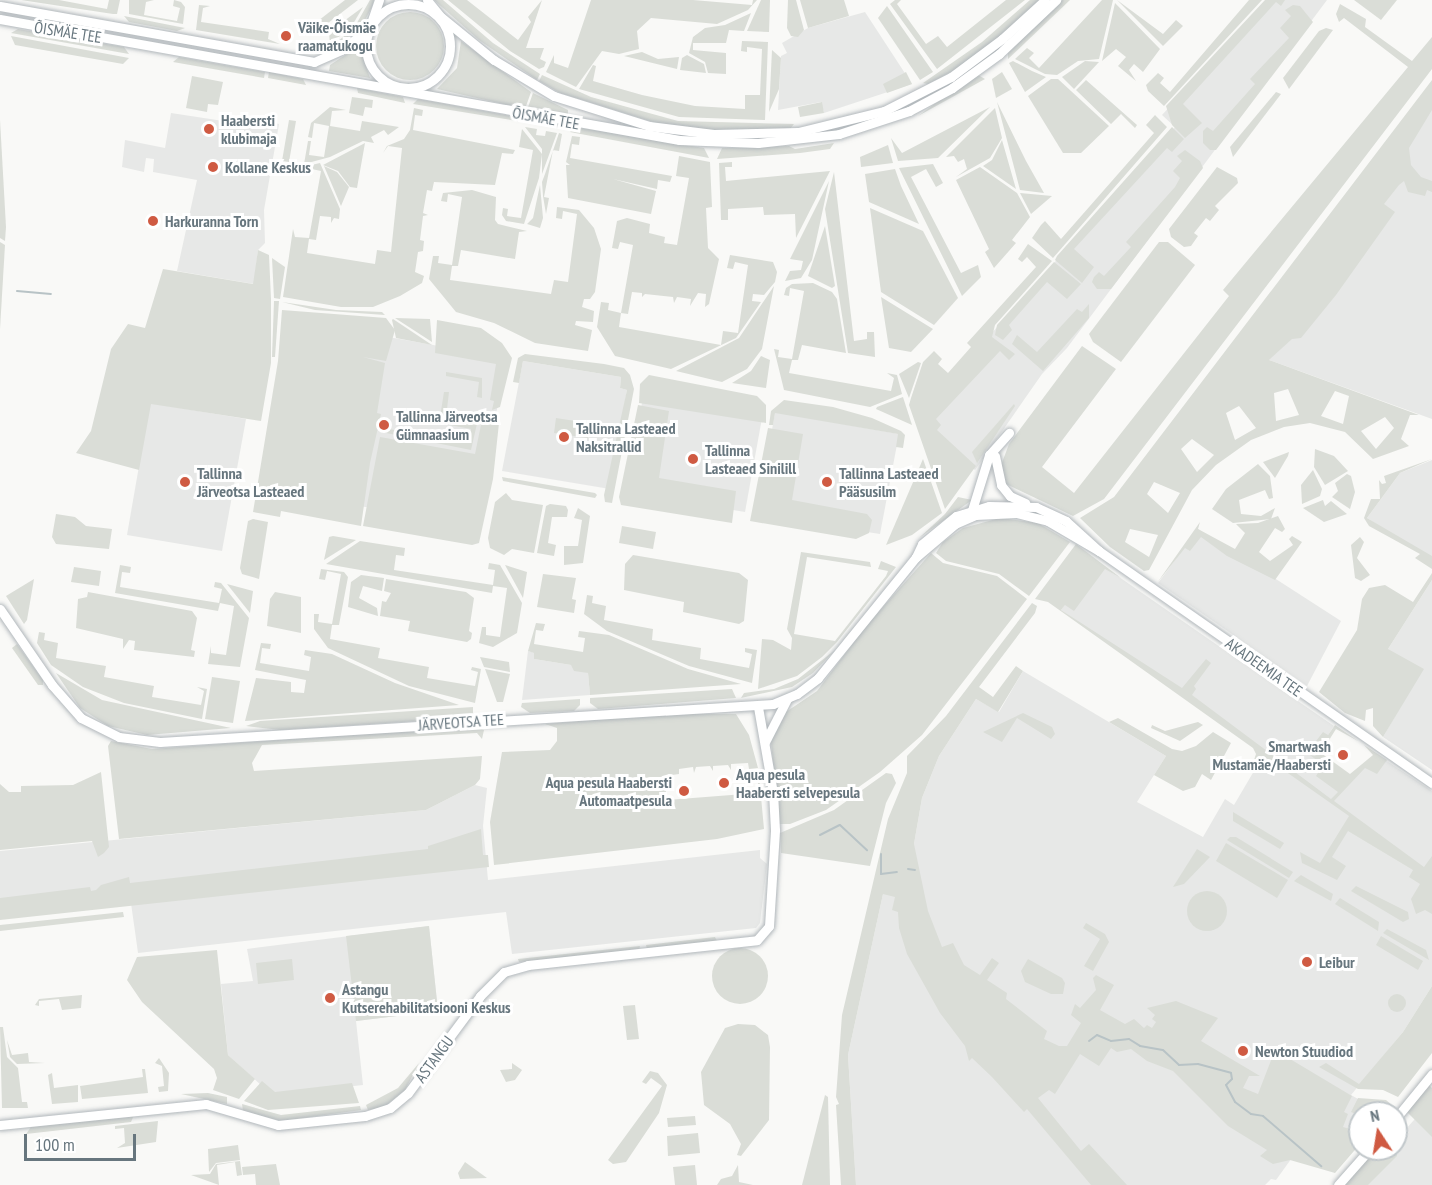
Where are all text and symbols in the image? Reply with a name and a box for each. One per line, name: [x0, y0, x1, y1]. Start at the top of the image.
street label: ÕISMÄE TEE: [33, 17, 103, 47]
place label: Väike-Õismäe raamatukogu: [298, 17, 376, 55]
marker: Väike-Õismäe raamatukogu: [279, 29, 293, 43]
street label: ÕISMÄE TEE: [511, 103, 581, 133]
place label: Haabersti klubimaja: [221, 110, 277, 148]
marker: Haabersti klubimaja: [202, 122, 216, 136]
place label: Kollane Keskus: [225, 157, 311, 177]
marker: Kollane Keskus: [206, 160, 220, 174]
place label: Harkuranna Torn: [165, 211, 259, 231]
marker: Harkuranna Torn: [146, 214, 160, 228]
place label: Tallinna Järveotsa Gümnaasium: [396, 406, 497, 444]
marker: Tallinna Järveotsa Gümnaasium: [377, 418, 391, 432]
place label: Tallinna Lasteaed Naksitrallid: [576, 418, 676, 456]
marker: Tallinna Lasteaed Naksitrallid: [557, 430, 571, 444]
place label: Tallinna Lasteaed Sinilill: [705, 440, 796, 478]
marker: Tallinna Lasteaed Sinilill: [686, 452, 700, 466]
place label: Tallinna Järveotsa Lasteaed: [197, 463, 304, 501]
place label: Tallinna Lasteaed Pääsusilm: [839, 463, 939, 501]
marker: Tallinna Järveotsa Lasteaed: [178, 475, 192, 489]
marker: Tallinna Lasteaed Pääsusilm: [820, 475, 834, 489]
street label: AKADEEMIA TEE: [1221, 633, 1307, 701]
street label: JÄRVEOTSA TEE: [417, 709, 505, 735]
place label: Smartwash Mustamäe/Haabersti: [1213, 736, 1331, 774]
marker: Smartwash Mustamäe/Haabersti: [1336, 748, 1350, 762]
place label: Aqua pesula Haabersti selvepesula: [736, 764, 860, 802]
place label: Aqua pesula Haabersti Automaatpesula: [545, 772, 672, 810]
marker: Aqua pesula Haabersti selvepesula: [717, 776, 731, 790]
marker: Aqua pesula Haabersti Automaatpesula: [677, 784, 691, 798]
place label: Leibur: [1319, 952, 1355, 972]
marker: Leibur: [1300, 955, 1314, 969]
place label: Astangu Kutserehabilitatsiooni Keskus: [342, 979, 511, 1017]
marker: Astangu Kutserehabilitatsiooni Keskus: [323, 991, 337, 1005]
street label: ASTANGU: [411, 1032, 457, 1086]
place label: Newton Stuudiod: [1255, 1041, 1353, 1061]
marker: Newton Stuudiod: [1236, 1044, 1250, 1058]
north arrow: [1348, 1101, 1408, 1161]
text: N: [1368, 1105, 1381, 1126]
scale bar: [27, 1122, 140, 1160]
text: 100 m: [35, 1133, 75, 1156]

